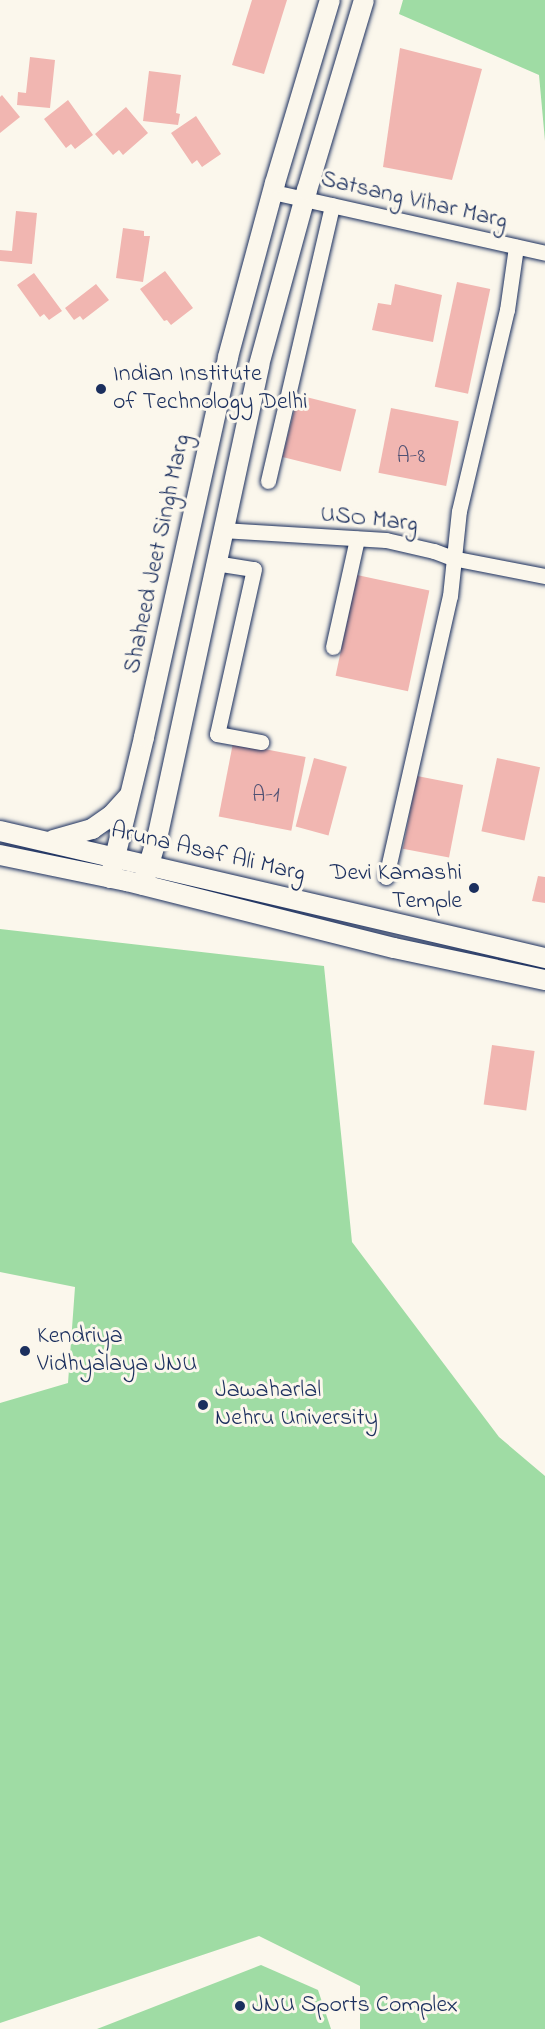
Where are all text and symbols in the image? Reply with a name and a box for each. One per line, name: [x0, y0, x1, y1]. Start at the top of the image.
street label: Satsang Vihar Marg: [318, 166, 510, 236]
place label: Indian Institute of Technology Delhi: [113, 361, 308, 417]
marker: Indian Institute of Technology Delhi: [94, 382, 108, 396]
street label: Shaheed Jeet Singh Marg: [119, 432, 197, 676]
house number: A-8: [397, 444, 425, 470]
street label: USO Marg: [319, 501, 419, 539]
house number: A-1: [252, 783, 280, 809]
street label: Aruna Asaf Ali Marg: [108, 817, 308, 889]
place label: Devi Kamashi Temple: [330, 860, 462, 916]
marker: Devi Kamashi Temple: [467, 881, 481, 895]
place label: Kendriya Vidhyalaya JNU: [37, 1323, 197, 1379]
marker: Kendriya Vidhyalaya JNU: [18, 1344, 32, 1358]
place label: Jawaharlal Nehru University: [215, 1377, 378, 1433]
marker: Jawaharlal Nehru University: [196, 1398, 210, 1412]
place label: JNU Sports Complex: [252, 1992, 458, 2020]
marker: JNU Sports Complex: [233, 1999, 247, 2013]

